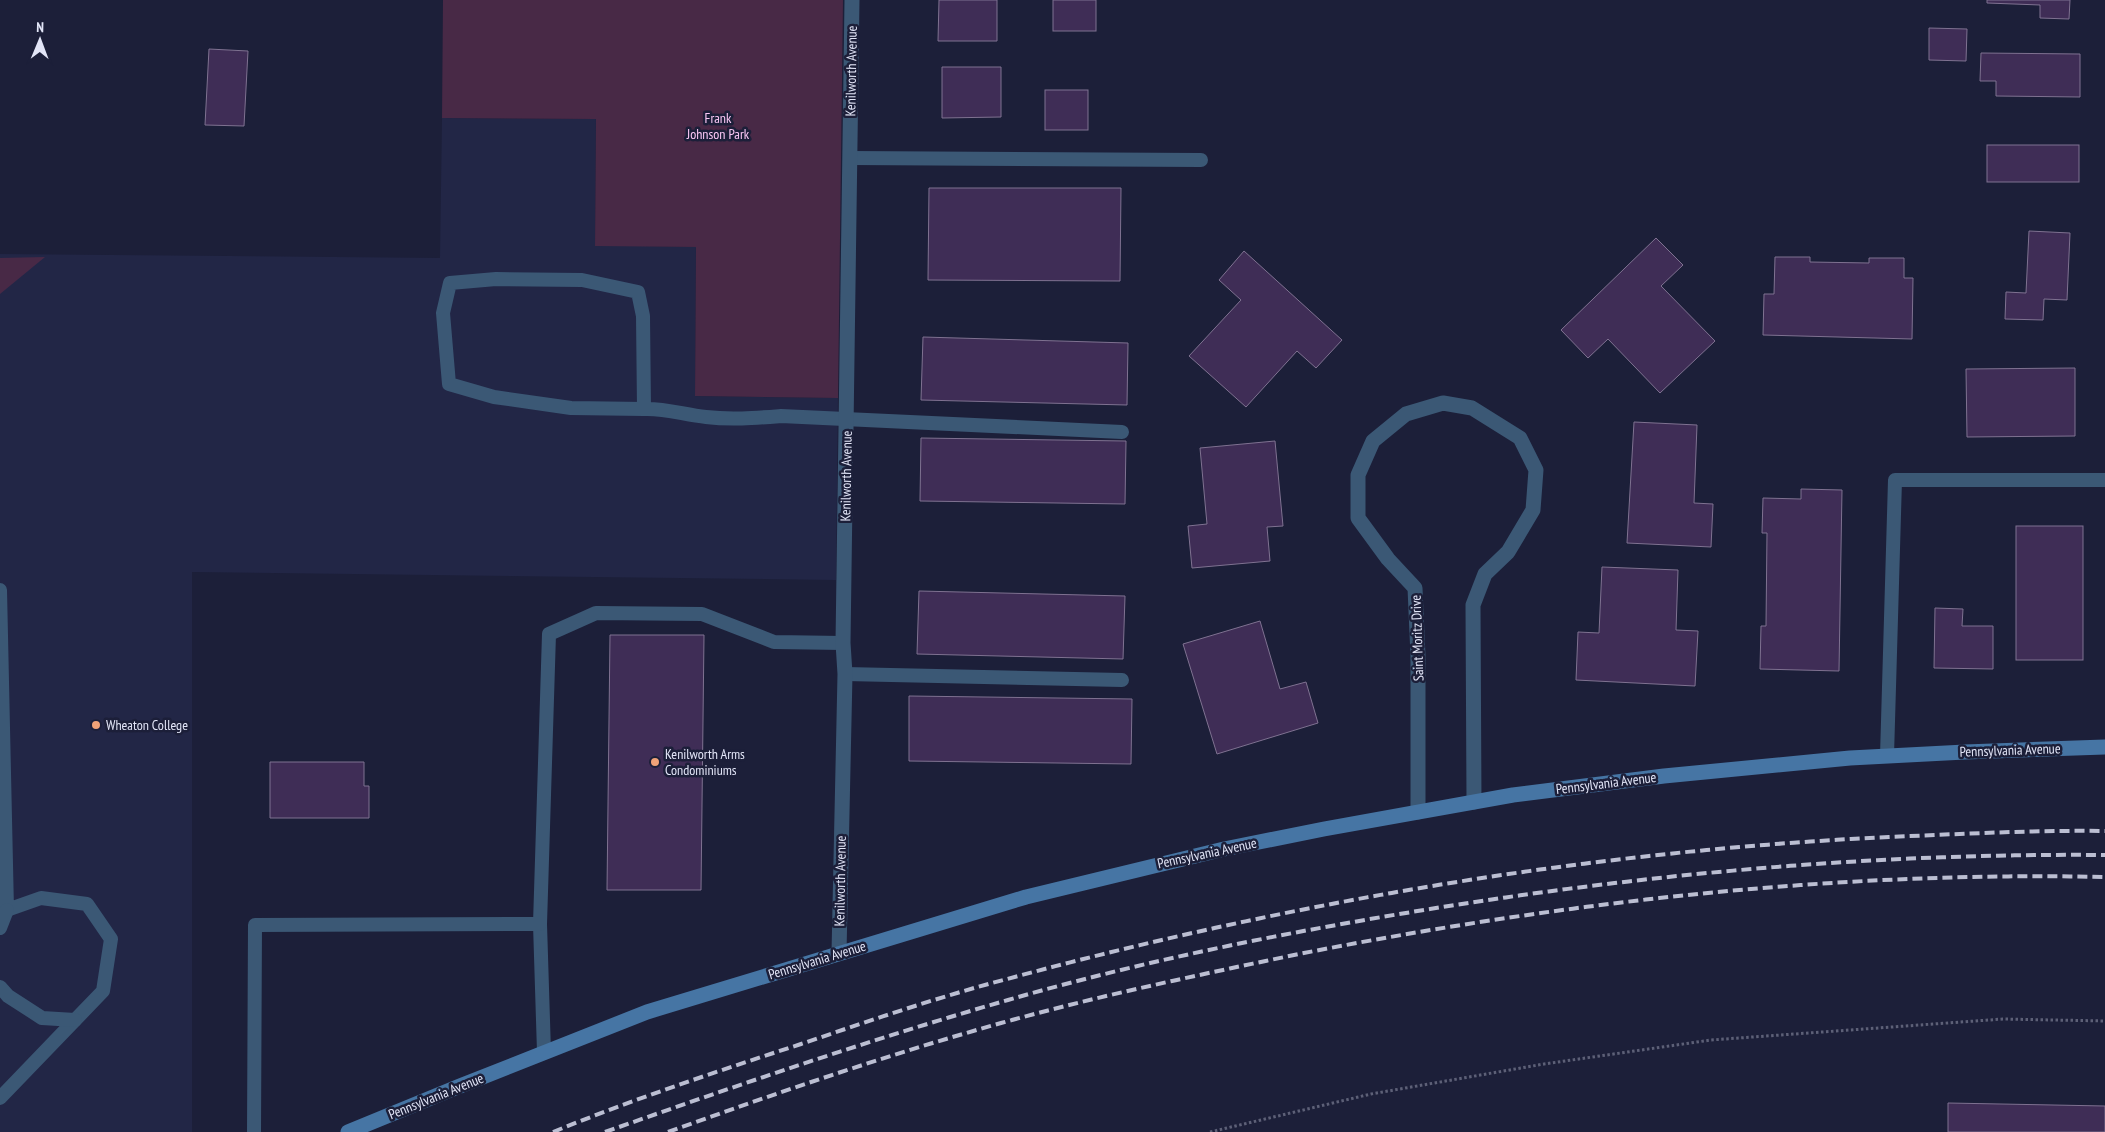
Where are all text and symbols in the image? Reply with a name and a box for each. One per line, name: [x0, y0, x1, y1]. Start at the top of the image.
north arrow: [15, 15, 65, 65]
text: N: [36, 18, 44, 36]
street label: Kenilworth Avenue: [841, 25, 861, 117]
park label: Frank Johnson Park: [686, 109, 750, 143]
street label: Kenilworth Avenue: [836, 430, 856, 522]
street label: Saint Moritz Drive: [1406, 594, 1428, 681]
place label: Wheaton College: [106, 716, 188, 734]
marker: Wheaton College: [90, 719, 102, 731]
street label: Pennsylvania Avenue: [1959, 739, 2061, 761]
place label: Kenilworth Arms Condominiums: [665, 745, 745, 779]
marker: Kenilworth Arms Condominiums: [649, 756, 661, 768]
street label: Pennsylvania Avenue: [1555, 768, 1657, 798]
street label: Pennsylvania Avenue: [1156, 834, 1259, 872]
street label: Kenilworth Avenue: [830, 835, 850, 927]
street label: Pennsylvania Avenue: [766, 937, 868, 983]
street label: Pennsylvania Avenue: [386, 1069, 486, 1123]

